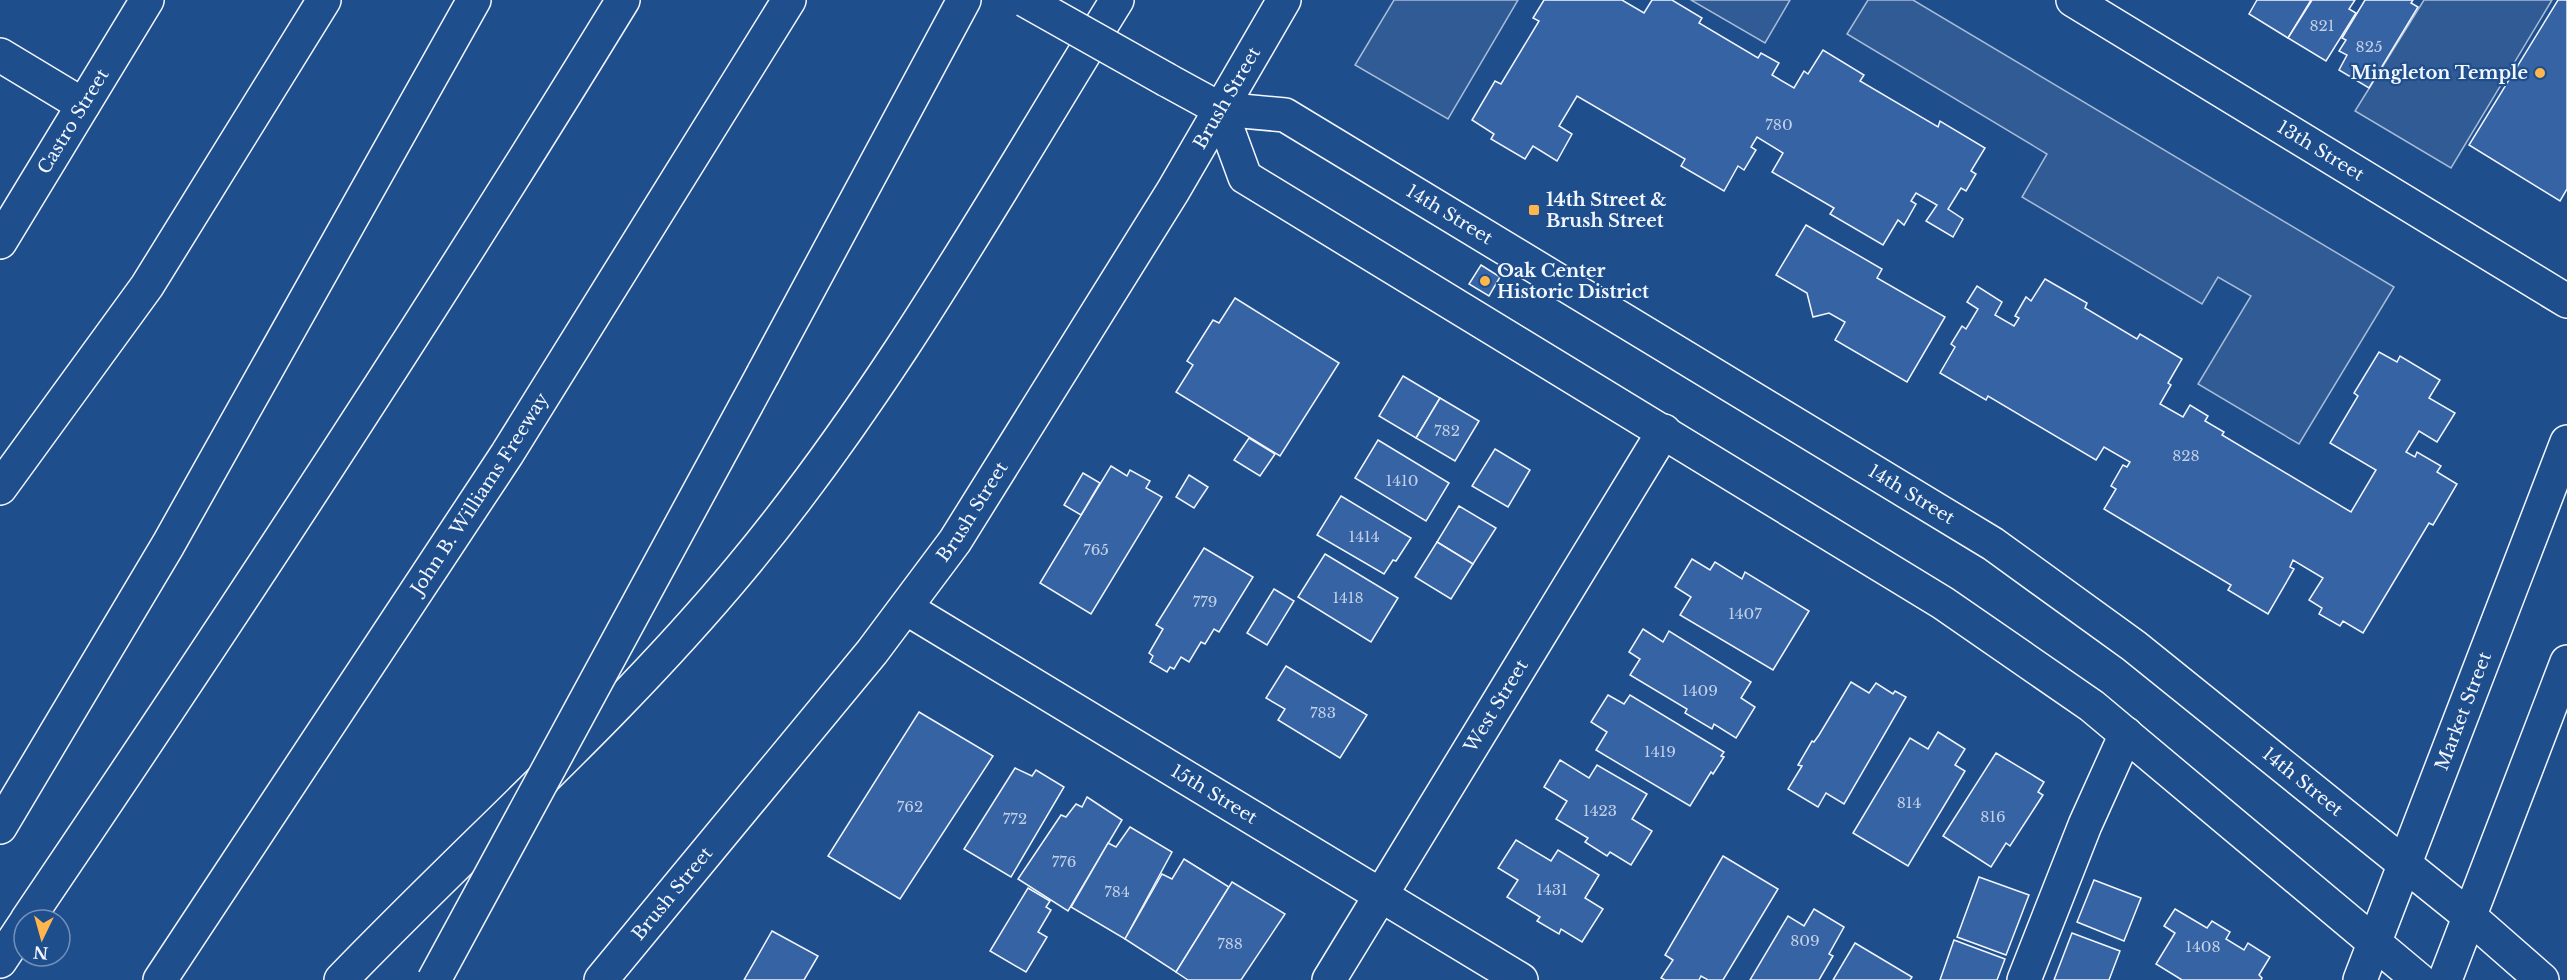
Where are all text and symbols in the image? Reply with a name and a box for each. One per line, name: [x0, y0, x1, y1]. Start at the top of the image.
house number: 821: [2309, 16, 2335, 35]
house number: 825: [2356, 37, 2382, 56]
street label: Brush Street: [1189, 43, 1265, 153]
place label: Mingleton Temple: [2350, 62, 2528, 84]
street label: Castro Street: [33, 65, 114, 178]
marker: Mingleton Temple: [2533, 66, 2547, 80]
house number: 780: [1765, 115, 1793, 134]
street label: 13th Street: [2273, 116, 2368, 186]
street label: 14th Street: [1402, 180, 1497, 249]
place label: 14th Street & Brush Street: [1546, 189, 1667, 232]
marker: 14th Street & Brush Street: [1527, 203, 1541, 217]
place label: Oak Center Historic District: [1497, 260, 1649, 303]
marker: Oak Center Historic District: [1478, 274, 1492, 288]
street label: John B. Williams Freeway: [405, 388, 553, 600]
house number: 782: [1434, 421, 1460, 440]
house number: 828: [2172, 446, 2200, 465]
street label: Brush Street: [932, 458, 1013, 566]
street label: 14th Street: [1864, 460, 1959, 529]
house number: 1410: [1386, 471, 1418, 490]
house number: 1414: [1349, 527, 1379, 546]
house number: 765: [1083, 540, 1109, 559]
house number: 1418: [1332, 588, 1364, 607]
house number: 779: [1193, 592, 1217, 611]
house number: 1407: [1728, 604, 1762, 623]
street label: Market Street: [2431, 649, 2496, 774]
street label: West Street: [1459, 655, 1533, 757]
house number: 1409: [1682, 681, 1718, 700]
house number: 783: [1310, 703, 1336, 722]
house number: 1419: [1644, 742, 1676, 761]
street label: 14th Street: [2258, 743, 2347, 821]
street label: 15th Street: [1167, 760, 1261, 829]
house number: 814: [1897, 793, 1921, 812]
house number: 762: [897, 797, 923, 816]
house number: 1423: [1583, 801, 1617, 820]
house number: 816: [1980, 807, 2006, 826]
house number: 772: [1003, 809, 1027, 828]
street label: Brush Street: [627, 842, 717, 945]
house number: 776: [1052, 852, 1076, 871]
house number: 1431: [1536, 880, 1568, 899]
house number: 784: [1104, 882, 1130, 901]
north arrow: [12, 908, 72, 968]
house number: 809: [1790, 931, 1820, 950]
house number: 788: [1217, 934, 1243, 953]
house number: 1408: [2185, 937, 2221, 956]
text: N: [32, 942, 49, 964]

